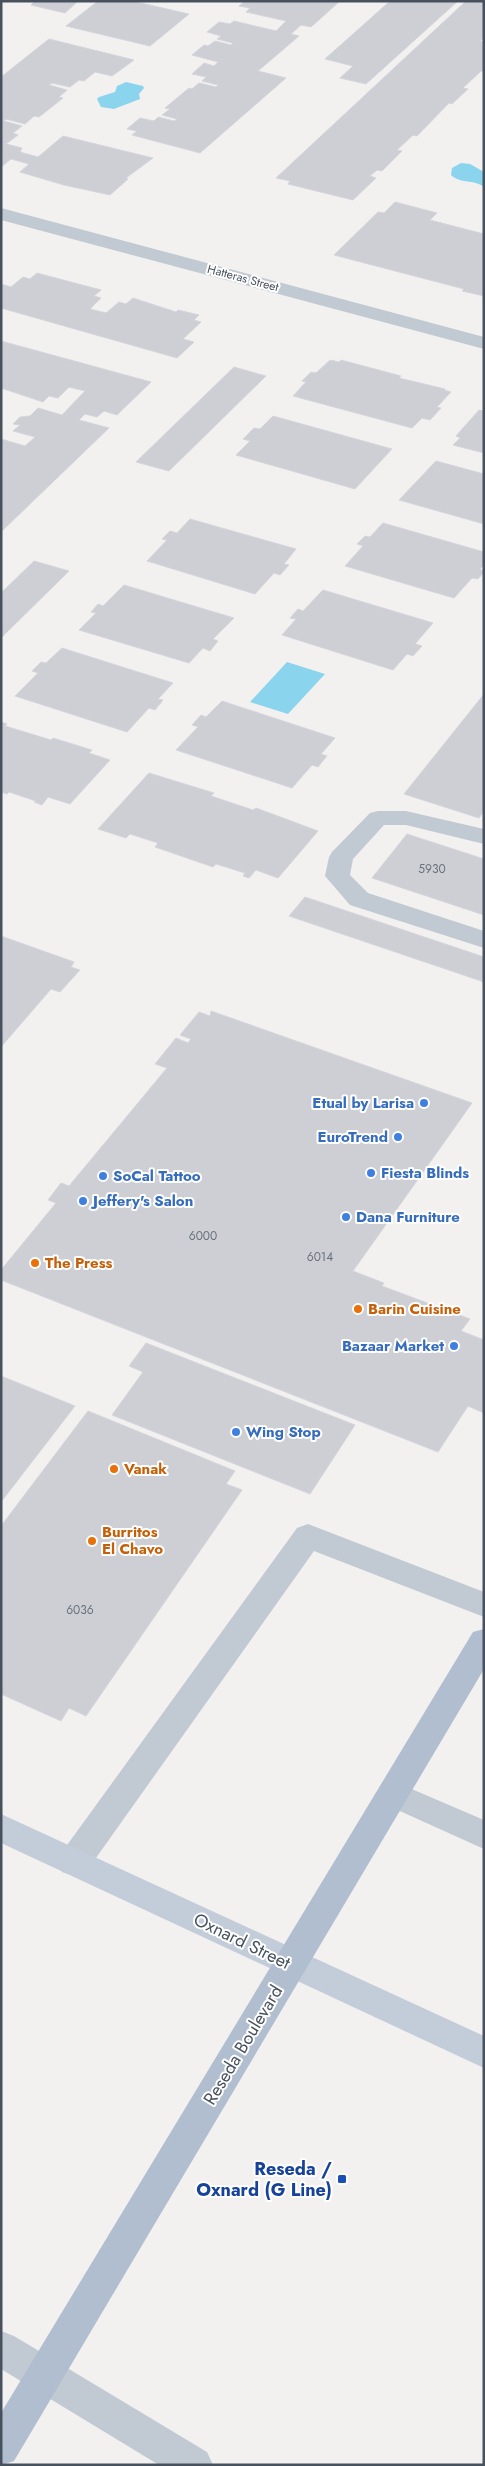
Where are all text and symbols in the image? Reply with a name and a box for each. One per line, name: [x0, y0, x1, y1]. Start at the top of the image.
street label: Hatteras Street: [205, 260, 281, 296]
house number: 5930: [418, 860, 446, 878]
place label: Etual by Larisa: [312, 1092, 414, 1114]
marker: Etual by Larisa: [418, 1097, 430, 1109]
place label: EuroTrend: [317, 1126, 388, 1148]
marker: EuroTrend: [392, 1131, 404, 1143]
place label: Fiesta Blinds: [381, 1162, 469, 1184]
place label: SoCal Tattoo: [113, 1165, 201, 1187]
marker: Fiesta Blinds: [365, 1167, 377, 1179]
marker: SoCal Tattoo: [97, 1170, 109, 1182]
place label: Jeffery's Salon: [90, 1190, 193, 1212]
marker: Jeffery's Salon: [77, 1195, 89, 1207]
place label: Dana Furniture: [356, 1206, 460, 1228]
marker: Dana Furniture: [340, 1211, 352, 1223]
house number: 6000: [189, 1227, 217, 1245]
house number: 6014: [307, 1248, 333, 1266]
place label: The Press: [45, 1252, 112, 1274]
marker: The Press: [29, 1257, 41, 1269]
place label: Barin Cuisine: [368, 1298, 461, 1320]
marker: Barin Cuisine: [352, 1303, 364, 1315]
place label: Bazaar Market: [342, 1335, 444, 1357]
marker: Bazaar Market: [448, 1340, 460, 1352]
place label: Wing Stop: [246, 1421, 321, 1443]
marker: Wing Stop: [230, 1426, 242, 1438]
place label: Vanak: [123, 1458, 167, 1480]
marker: Vanak: [108, 1463, 120, 1475]
place label: Burritos El Chavo: [102, 1521, 163, 1560]
marker: Burritos El Chavo: [86, 1535, 98, 1547]
house number: 6036: [66, 1601, 94, 1619]
street label: Oxnard Street: [189, 1906, 295, 1976]
street label: Reseda Boulevard: [197, 1980, 289, 2110]
place label: Reseda / Oxnard (G Line): [196, 2156, 332, 2203]
marker: Reseda / Oxnard (G Line): [336, 2173, 348, 2185]

